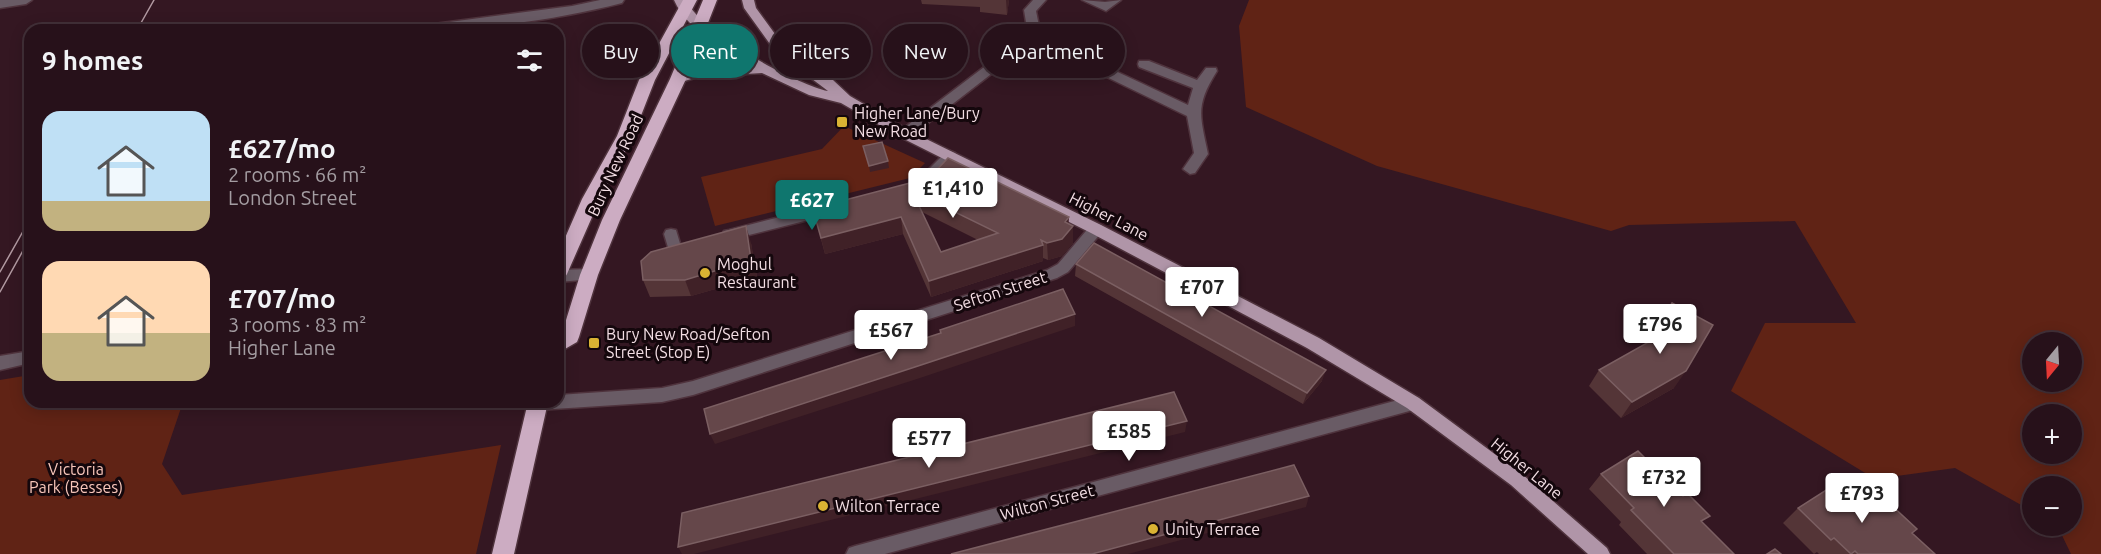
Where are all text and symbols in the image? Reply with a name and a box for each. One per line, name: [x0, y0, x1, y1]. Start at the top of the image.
chip: Buy: [582, 24, 659, 78]
chip: Rent: [671, 24, 758, 78]
chip: Filters: [770, 24, 871, 78]
chip: New: [883, 24, 968, 78]
chip: Apartment: [980, 24, 1125, 78]
icon: filters: [513, 44, 546, 77]
text: 9 homes: [42, 46, 143, 75]
place label: Higher Lane/Bury New Road: [854, 104, 980, 140]
street label: Bury New Road: [584, 111, 646, 219]
marker: Higher Lane/Bury New Road: [835, 115, 849, 129]
text: £627/mo: [228, 134, 336, 163]
icon: home: [90, 135, 162, 207]
text: 2 rooms · 66 m²: [228, 163, 366, 186]
pin: £1,410: [904, 168, 1002, 219]
text: £1,410: [922, 176, 984, 199]
pin: £627: [776, 180, 848, 231]
text: London Street: [228, 186, 357, 209]
text: £627: [789, 188, 835, 211]
street label: Higher Lane: [1066, 188, 1152, 244]
place label: Moghul Restaurant: [717, 255, 797, 291]
marker: Moghul Restaurant: [698, 266, 712, 280]
street label: Sefton Street: [951, 267, 1049, 314]
pin: £707: [1166, 267, 1238, 318]
text: £707: [1179, 275, 1225, 298]
text: £707/mo: [228, 284, 336, 313]
icon: home: [90, 285, 162, 357]
pin: £796: [1624, 304, 1696, 355]
pin: £567: [855, 310, 927, 361]
text: £796: [1637, 312, 1683, 335]
text: 3 rooms · 83 m²: [228, 313, 366, 336]
text: £567: [868, 318, 914, 341]
place label: Bury New Road/Sefton Street (Stop E): [606, 325, 770, 362]
north arrow: [2022, 332, 2082, 392]
map controls: [2022, 332, 2082, 536]
text: Higher Lane: [228, 336, 336, 359]
marker: Bury New Road/Sefton Street (Stop E): [587, 336, 601, 350]
button: +: [2022, 404, 2082, 464]
pin: £585: [1093, 411, 1165, 462]
pin: £577: [893, 418, 965, 469]
text: £585: [1106, 419, 1152, 442]
text: £577: [906, 426, 952, 449]
street label: Higher Lane: [1488, 434, 1566, 502]
pin: £732: [1628, 457, 1700, 508]
park label: Victoria Park (Besses): [29, 460, 123, 497]
text: £732: [1641, 465, 1687, 488]
pin: £793: [1826, 473, 1898, 524]
button: −: [2022, 476, 2082, 536]
street label: Wilton Street: [998, 481, 1097, 523]
text: £793: [1839, 481, 1885, 504]
place label: Wilton Terrace: [835, 497, 940, 515]
marker: Wilton Terrace: [816, 499, 830, 513]
place label: Unity Terrace: [1165, 520, 1260, 538]
marker: Unity Terrace: [1146, 522, 1160, 536]

